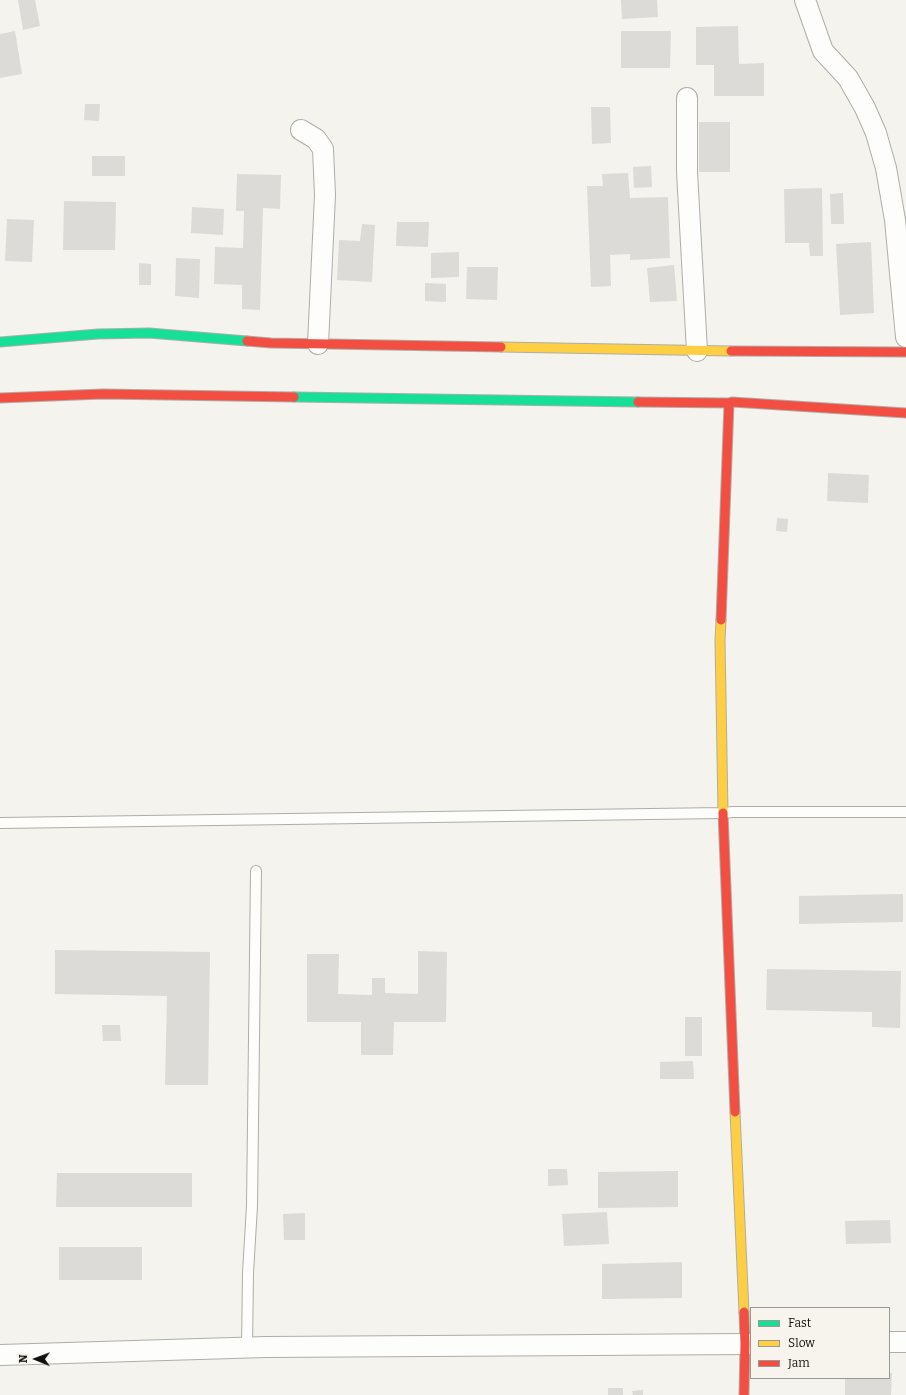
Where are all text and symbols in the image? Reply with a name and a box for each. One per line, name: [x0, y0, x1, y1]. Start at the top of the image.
legend: [750, 1307, 890, 1379]
text: Fast: [788, 1316, 811, 1330]
text: Slow: [788, 1336, 815, 1350]
north arrow: [16, 1339, 56, 1379]
text: N: [17, 1354, 30, 1363]
text: Jam: [788, 1356, 810, 1370]

